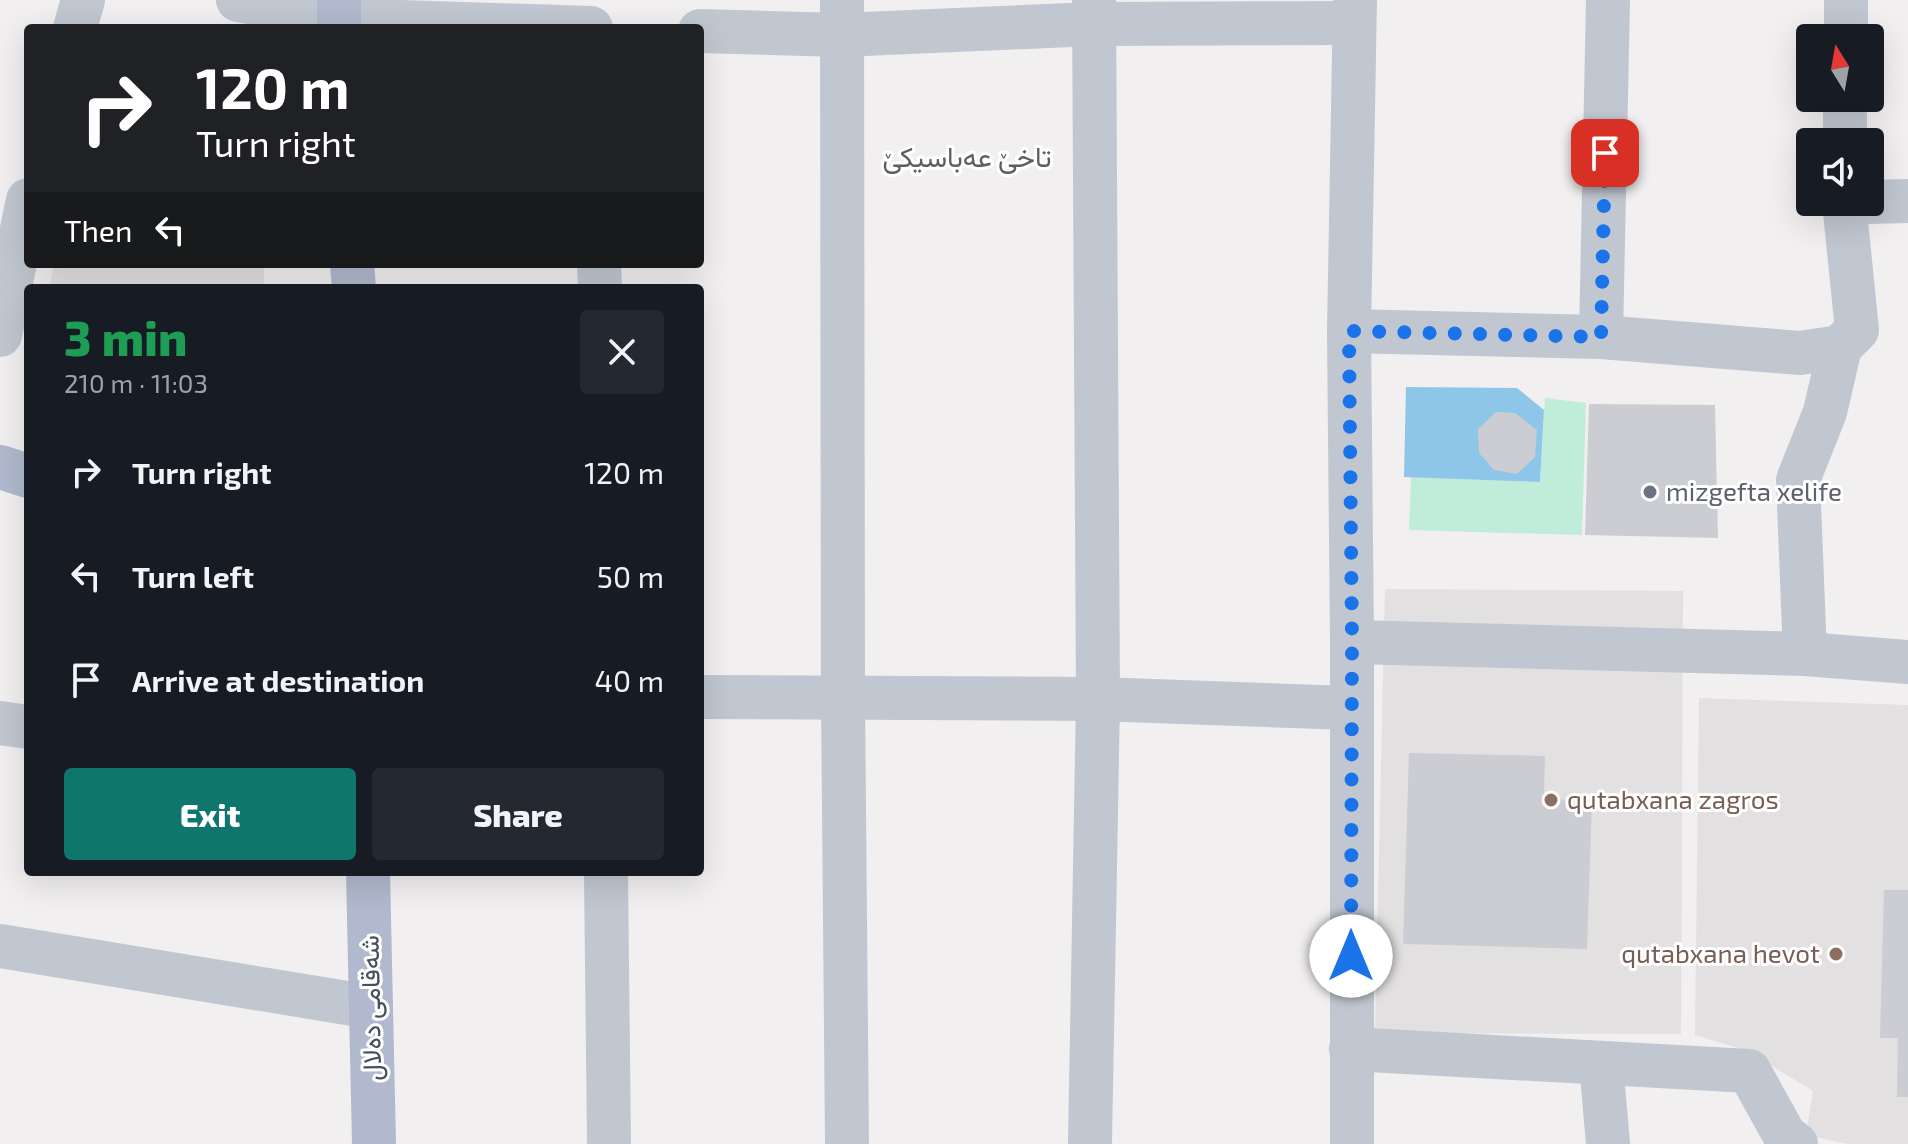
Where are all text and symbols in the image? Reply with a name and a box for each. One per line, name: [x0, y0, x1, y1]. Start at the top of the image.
north arrow: [1796, 24, 1884, 112]
map controls: [1796, 24, 1884, 216]
text: 120 m: [196, 53, 350, 120]
icon: right: [64, 56, 168, 160]
pin: [1571, 119, 1639, 187]
text: Turn right: [196, 121, 356, 164]
button: sound: [1796, 128, 1884, 216]
icon: arrive: [1583, 131, 1627, 175]
district label: تاخێ عه‌باسيكێ: [882, 139, 1052, 174]
icon: left: [148, 208, 192, 252]
text: Then: [64, 212, 132, 248]
text: 3 min: [64, 308, 187, 366]
button: close: [580, 310, 664, 394]
text: 210 m · 11:03: [64, 367, 208, 398]
icon: right: [64, 450, 108, 494]
text: Turn right: [132, 454, 272, 490]
text: 120 m: [584, 454, 664, 490]
place label: mizgefta xelife: [1666, 475, 1842, 506]
marker: mizgefta xelife: [1641, 483, 1659, 501]
icon: left: [64, 554, 108, 598]
text: Turn left: [132, 558, 254, 594]
text: 50 m: [597, 558, 664, 594]
icon: arrive: [64, 658, 108, 702]
text: Arrive at destination: [132, 662, 424, 698]
text: 40 m: [594, 662, 664, 698]
button: Exit: [64, 768, 356, 860]
button: Share: [372, 768, 664, 860]
place label: qutabxana zagros: [1567, 783, 1779, 814]
marker: qutabxana zagros: [1542, 791, 1560, 809]
position arrow: [1309, 914, 1393, 998]
street label: شەقامی دەلال: [353, 935, 388, 1081]
place label: qutabxana hevot: [1621, 937, 1820, 968]
marker: qutabxana hevot: [1827, 945, 1845, 963]

